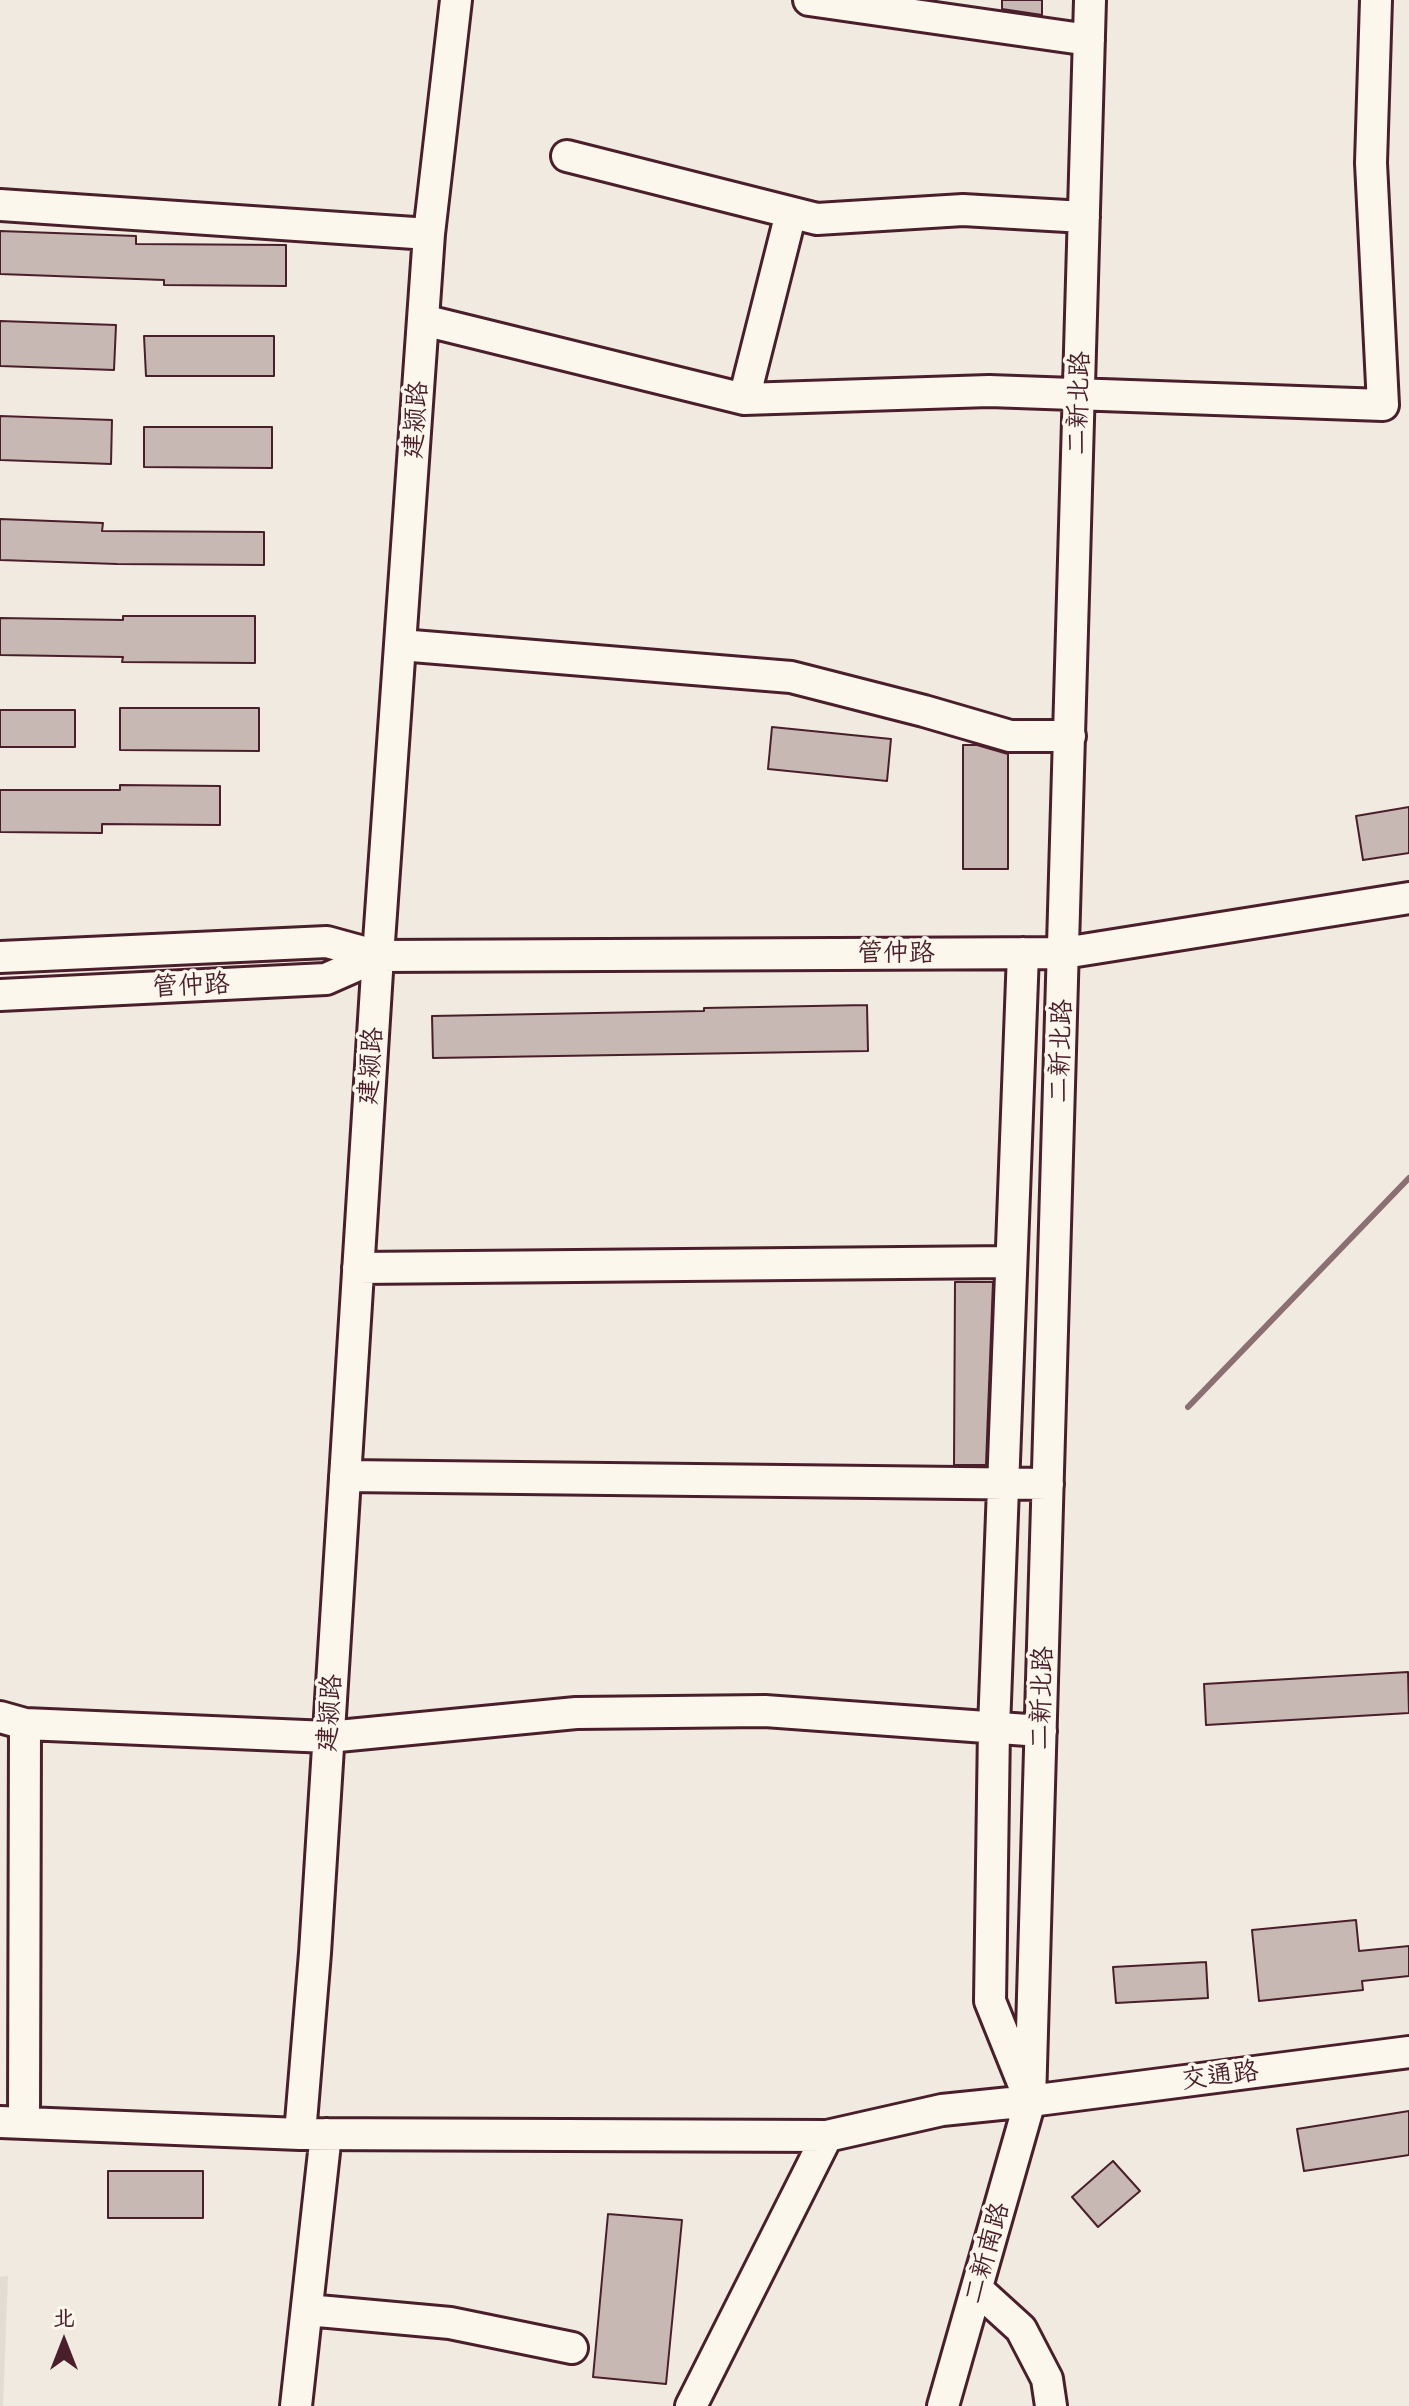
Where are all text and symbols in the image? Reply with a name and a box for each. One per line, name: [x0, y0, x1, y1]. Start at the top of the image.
street label: 二新北路: [1062, 350, 1096, 456]
street label: 建颍路: [398, 380, 434, 460]
street label: 管仲路: [857, 938, 935, 970]
street label: 管仲路: [151, 968, 231, 1004]
street label: 二新北路: [1044, 998, 1078, 1104]
street label: 建颍路: [353, 1026, 389, 1106]
street label: 二新北路: [1025, 1645, 1059, 1751]
street label: 建颍路: [312, 1673, 348, 1753]
street label: 交通路: [1179, 2056, 1261, 2096]
street label: 二新南路: [958, 2199, 1016, 2307]
north arrow: [24, 2302, 104, 2382]
text: 北: [53, 2305, 75, 2331]

